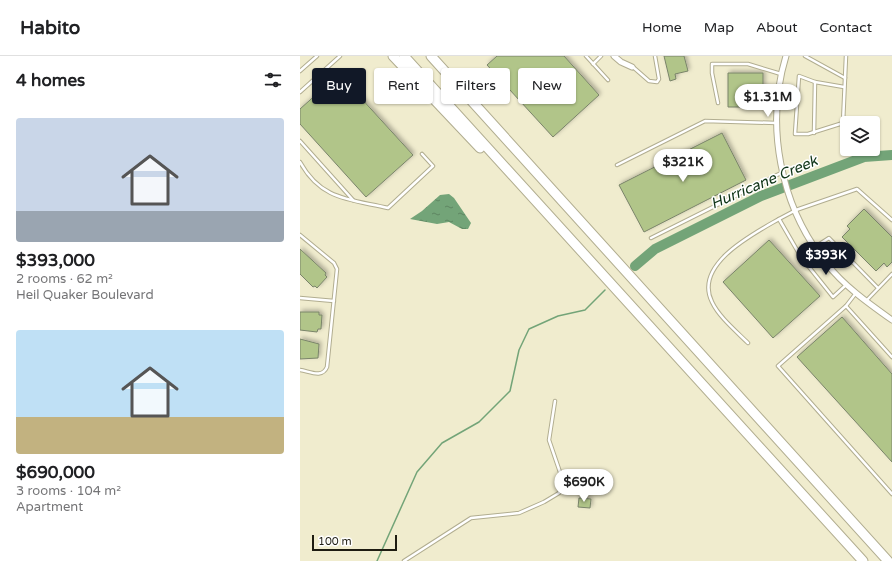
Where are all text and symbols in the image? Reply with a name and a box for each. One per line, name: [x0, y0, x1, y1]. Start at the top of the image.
text: Habito: [20, 17, 80, 39]
text: Home: [642, 19, 682, 36]
text: Map: [704, 19, 734, 36]
text: About: [756, 19, 798, 36]
text: Contact: [820, 19, 872, 36]
chip: Buy: [312, 68, 366, 104]
chip: Rent: [374, 68, 433, 104]
chip: Filters: [441, 68, 510, 104]
chip: New: [518, 68, 576, 104]
icon: filters: [262, 69, 284, 91]
text: 4 homes: [16, 70, 85, 91]
pin: $1.31M: [735, 84, 801, 118]
text: $1.31M: [744, 89, 792, 105]
map controls: [840, 116, 880, 156]
button: layers: [840, 116, 880, 156]
icon: home: [114, 144, 186, 216]
pin: $321K: [655, 149, 711, 183]
water label: Hurricane Creek: [708, 151, 822, 213]
text: $321K: [662, 154, 704, 170]
pin: $393K: [798, 242, 854, 276]
text: $393K: [805, 247, 847, 263]
text: $393,000: [16, 250, 95, 271]
text: 2 rooms · 62 m²: [16, 271, 113, 287]
text: Heil Quaker Boulevard: [16, 287, 154, 303]
icon: home: [114, 356, 186, 428]
text: $690,000: [16, 462, 95, 483]
pin: $690K: [556, 469, 612, 503]
text: $690K: [563, 474, 605, 490]
text: 3 rooms · 104 m²: [16, 483, 121, 499]
text: Apartment: [16, 499, 83, 515]
scale bar: [312, 533, 397, 552]
text: 100 m: [318, 535, 352, 548]

